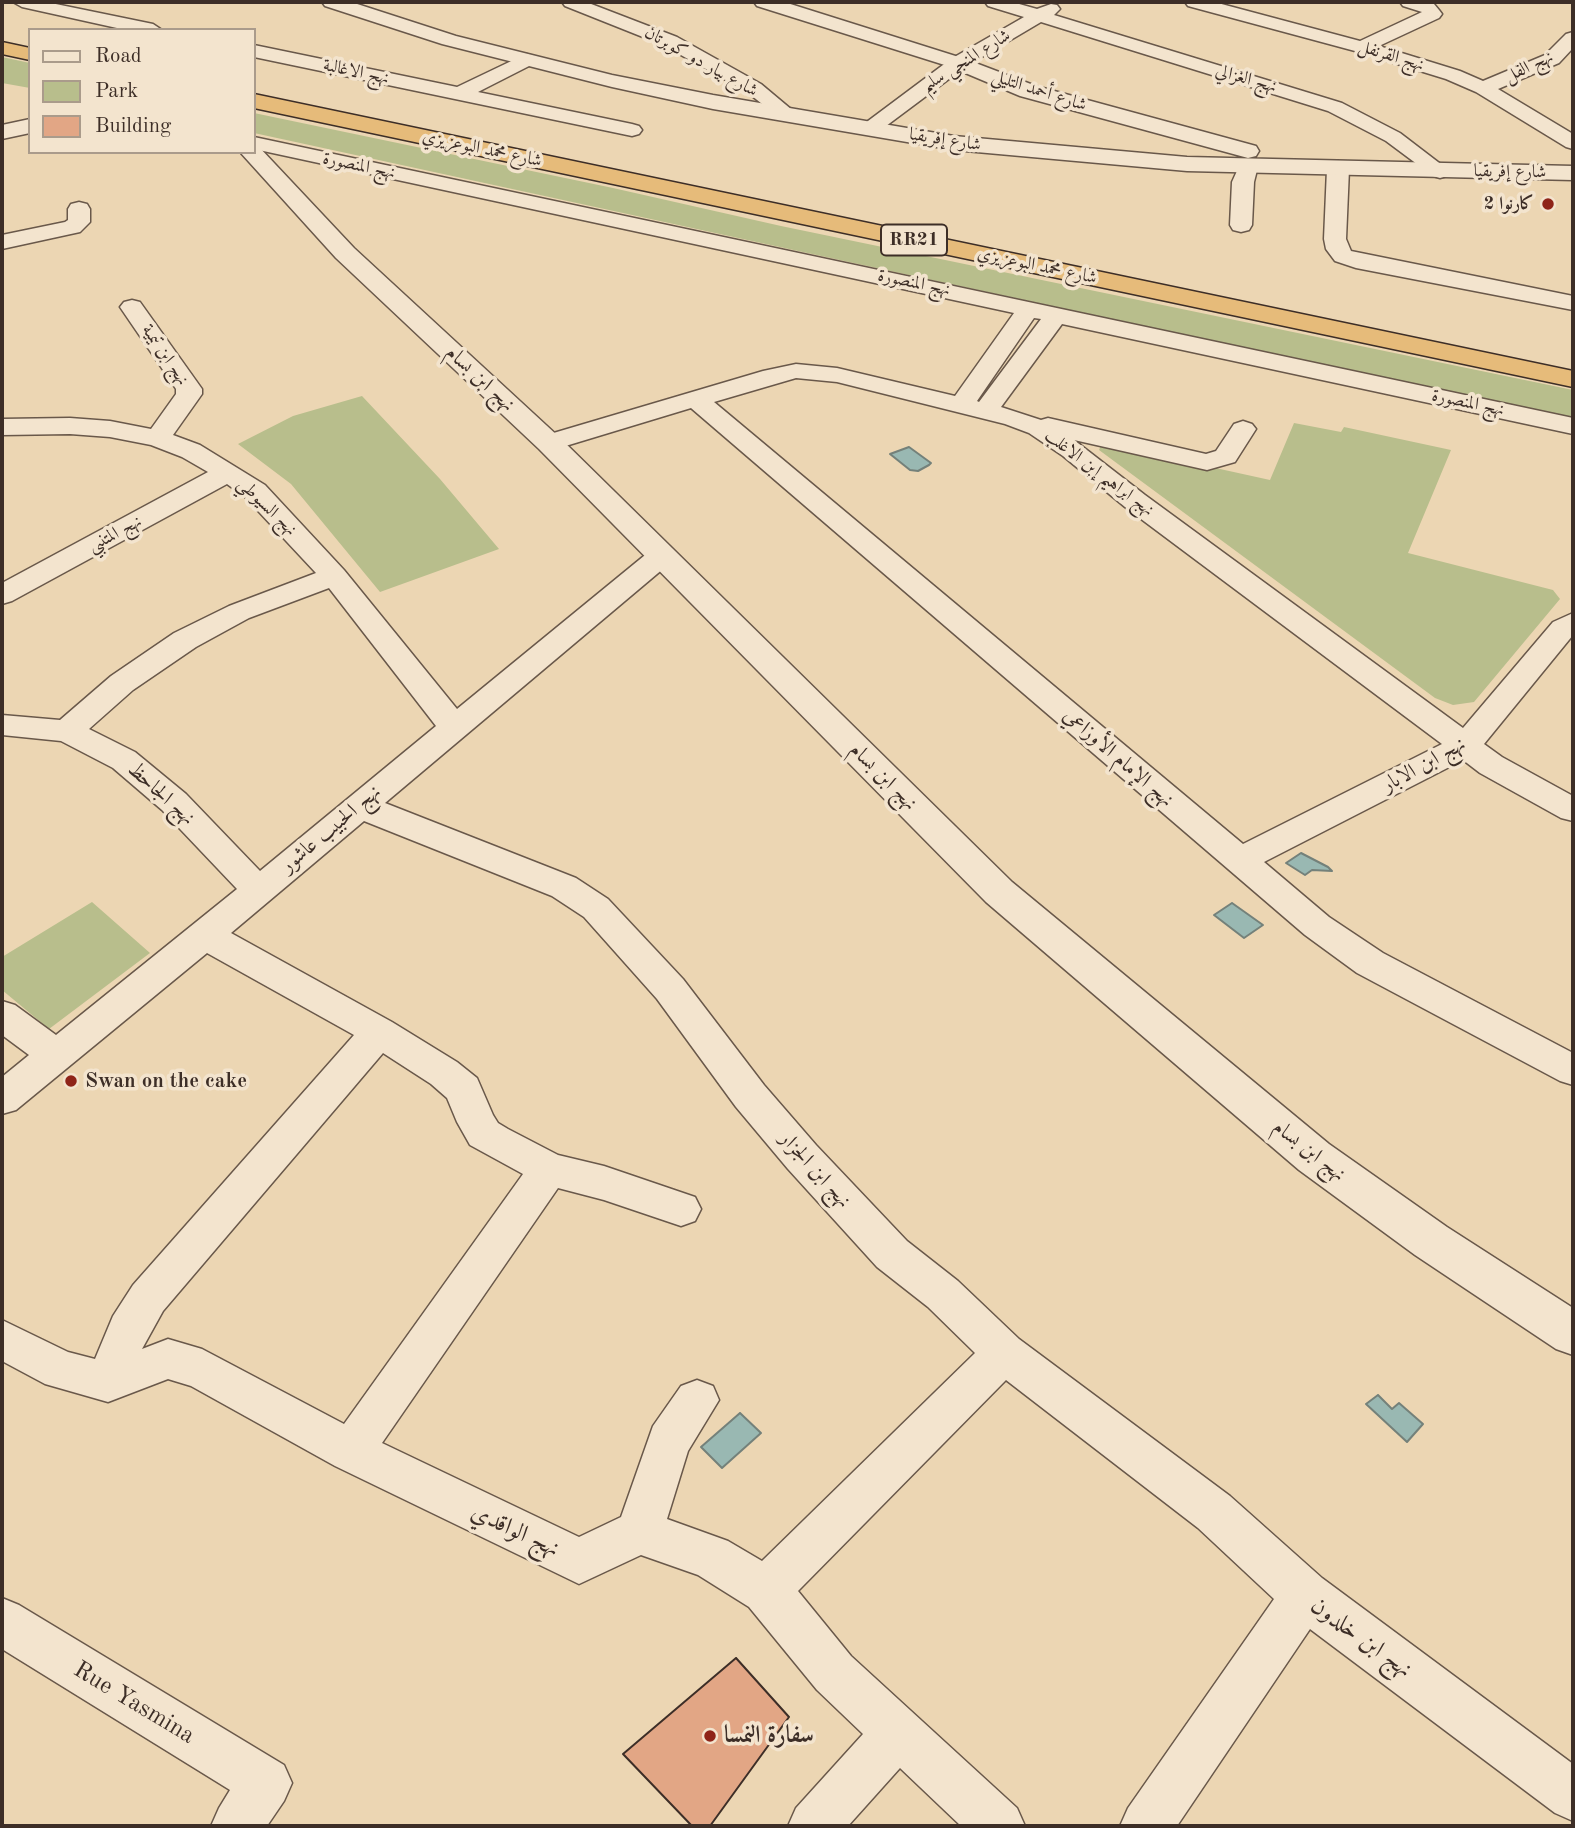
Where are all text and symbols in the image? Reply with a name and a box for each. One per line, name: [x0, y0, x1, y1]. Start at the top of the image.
street label: شارع بيار دو كوبرتان: [640, 22, 762, 102]
street label: شارع المنجي سليم: [917, 25, 1015, 97]
legend: [28, 28, 256, 154]
street label: نهج القرنفل: [1355, 36, 1427, 76]
text: Road: [95, 46, 142, 67]
street label: نهج الفل: [1501, 46, 1557, 88]
street label: نهج الاغالبة: [321, 54, 391, 90]
street label: نهج الغزالي: [1213, 60, 1279, 98]
street label: شارع أحمد التليلي: [989, 66, 1089, 116]
text: Park: [95, 81, 138, 102]
text: Building: [95, 116, 171, 137]
street label: شارع إفريقيا: [907, 124, 983, 156]
street label: شارع محمد البوعزيزي: [420, 126, 544, 172]
street label: نهج المنصورة: [321, 148, 397, 184]
street label: شارع إفريقيا: [1474, 161, 1546, 183]
place label: كارنوا 2: [1484, 193, 1534, 215]
marker: كارنوا 2: [1540, 196, 1556, 212]
road number: RR21: [881, 224, 947, 256]
street label: شارع محمد البوعزيزي: [975, 243, 1099, 289]
street label: نهج المنصورة: [876, 265, 952, 301]
street label: نهج ابن تيمية: [137, 320, 193, 390]
street label: نهج ابن بسام: [440, 341, 520, 417]
street label: نهج المنصورة: [1430, 385, 1506, 421]
street label: نهج ابراهيم إبن الاغلب: [1040, 425, 1158, 521]
street label: نهج السيوطي: [233, 473, 301, 541]
street label: نهج المتنبي: [84, 511, 146, 557]
street label: نهج الإمام الأوزاعي: [1057, 703, 1179, 813]
street label: نهج ابن الابار: [1378, 732, 1470, 798]
street label: نهج ابن بسام: [844, 738, 922, 816]
street label: نهج الجاحظ: [122, 757, 200, 831]
street label: نهج الحبيب عاشور: [276, 780, 386, 878]
place label: Swan on the cake: [85, 1068, 247, 1094]
marker: Swan on the cake: [63, 1073, 79, 1089]
street label: نهج ابن بسام: [1267, 1115, 1351, 1187]
street label: نهج ابن الجزار: [774, 1126, 856, 1214]
street label: نهج الواقدي: [466, 1498, 564, 1564]
street label: نهج ابن خلدون: [1305, 1591, 1417, 1685]
street label: Rue Yasmina: [68, 1656, 200, 1750]
place label: سفارة النمسا: [724, 1722, 814, 1750]
marker: سفارة النمسا: [702, 1728, 718, 1744]

